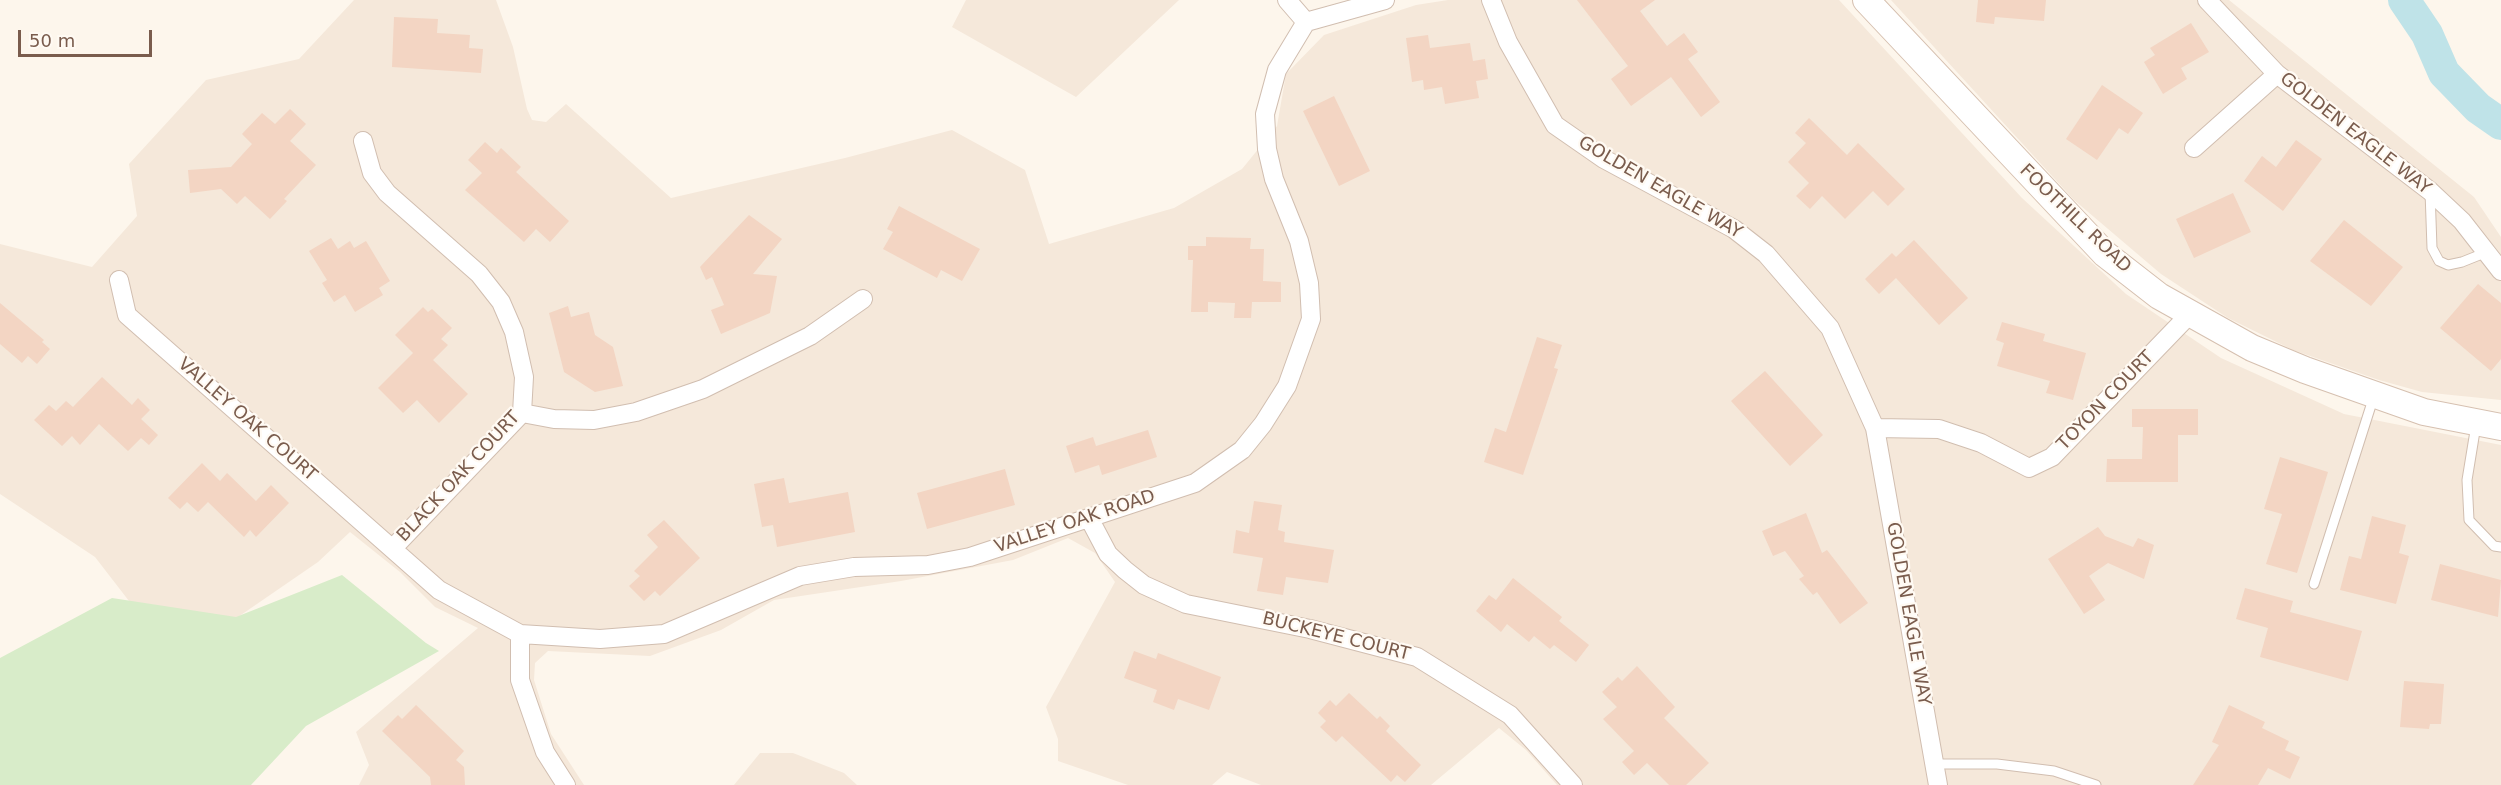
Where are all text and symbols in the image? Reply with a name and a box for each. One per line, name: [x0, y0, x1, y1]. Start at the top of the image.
scale bar: [21, 18, 154, 56]
text: 50 m: [29, 30, 75, 51]
street label: GOLDEN EAGLE WAY: [2275, 68, 2435, 200]
street label: GOLDEN EAGLE WAY: [1574, 132, 1746, 244]
street label: FOOTHILL ROAD: [2015, 160, 2135, 278]
street label: TOYON COURT: [2053, 347, 2159, 455]
street label: VALLEY OAK COURT: [173, 354, 321, 486]
street label: BLACK OAK COURT: [393, 407, 525, 547]
street label: VALLEY OAK ROAD: [992, 486, 1158, 558]
street label: GOLDEN EAGLE WAY: [1881, 521, 1935, 707]
street label: BUCKEYE COURT: [1260, 608, 1412, 666]

